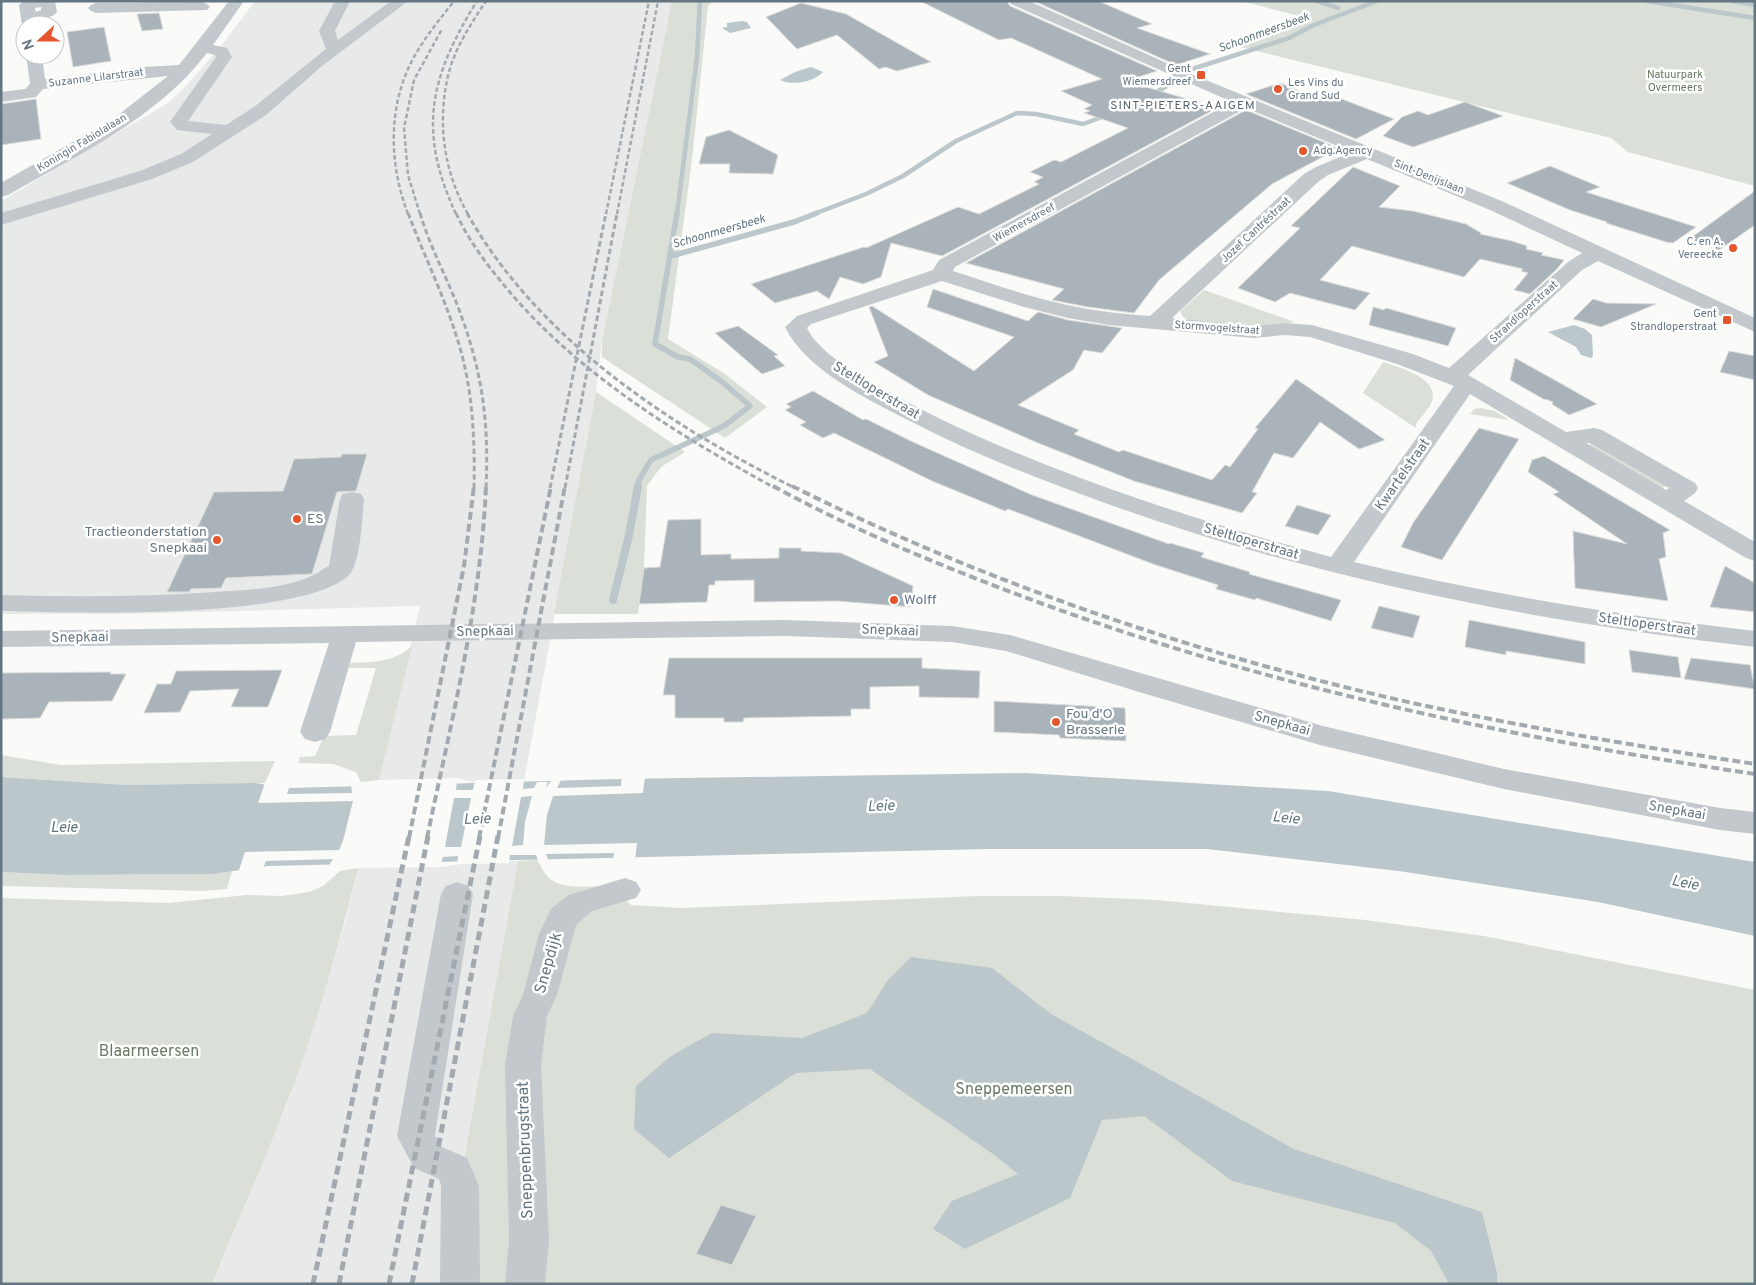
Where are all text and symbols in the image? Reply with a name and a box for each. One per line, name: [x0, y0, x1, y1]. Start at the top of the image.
water label: Schoonmeersbeek: [1216, 9, 1313, 57]
north arrow: [15, 15, 65, 65]
text: N: [20, 36, 39, 52]
place label: Gent Wiemersdreef: [1123, 62, 1191, 89]
street label: Suzanne Lilarstraat: [48, 65, 144, 91]
park label: Natuurpark Overmeers: [1647, 68, 1703, 95]
marker: Gent Wiemersdreef: [1195, 69, 1207, 81]
place label: Les Vins du Grand Sud: [1288, 76, 1344, 103]
marker: Les Vins du Grand Sud: [1272, 83, 1284, 95]
district label: SINT-PIETERS-AAIGEM: [1110, 98, 1256, 114]
street label: Koningin Fabiolalaan: [35, 111, 129, 175]
place label: Adg.Agency: [1313, 144, 1373, 158]
marker: Adg.Agency: [1297, 145, 1309, 157]
street label: Sint-Denijslaan: [1392, 156, 1466, 198]
street label: Jozef Cantréstraat: [1218, 194, 1294, 266]
street label: Wiemersdreef: [991, 200, 1058, 246]
water label: Schoonmeersbeek: [671, 211, 768, 253]
place label: C. en A. Vereecke: [1678, 235, 1723, 262]
marker: C. en A. Vereecke: [1727, 242, 1739, 254]
street label: Strandloperstraat: [1487, 278, 1561, 346]
place label: Gent Strandloperstraat: [1630, 307, 1717, 334]
marker: Gent Strandloperstraat: [1721, 314, 1733, 326]
street label: Stormvogelstraat: [1174, 318, 1260, 338]
street label: Steltloperstraat: [829, 358, 923, 424]
street label: Kwartelstraat: [1372, 436, 1434, 514]
place label: ES: [307, 511, 324, 528]
marker: ES: [291, 513, 303, 525]
street label: Steltloperstraat: [1201, 520, 1301, 564]
place label: Tractieonderstation Snepkaai: [85, 524, 207, 557]
marker: Tractieonderstation Snepkaai: [211, 534, 223, 546]
place label: Wolff: [904, 592, 937, 609]
marker: Wolff: [888, 594, 900, 606]
street label: Steltloperstraat: [1597, 610, 1697, 640]
street label: Snepkaai: [861, 622, 919, 640]
street label: Snepkaai: [456, 623, 514, 641]
street label: Snepkaai: [51, 629, 109, 647]
place label: Fou d'O Brasserie: [1066, 706, 1125, 739]
street label: Snepkaai: [1252, 708, 1312, 740]
marker: Fou d'O Brasserie: [1050, 716, 1062, 728]
water label: Leie: [867, 797, 895, 817]
street label: Snepkaai: [1647, 798, 1707, 824]
water label: Leie: [1271, 808, 1301, 830]
water label: Leie: [463, 810, 491, 830]
water label: Leie: [50, 819, 78, 838]
water label: Leie: [1670, 872, 1700, 896]
street label: Snepdijk: [531, 930, 567, 996]
park label: Blaarmeersen: [99, 1042, 199, 1062]
park label: Sneppemeersen: [955, 1080, 1073, 1100]
street label: Sneppenbrugstraat: [514, 1081, 538, 1219]

